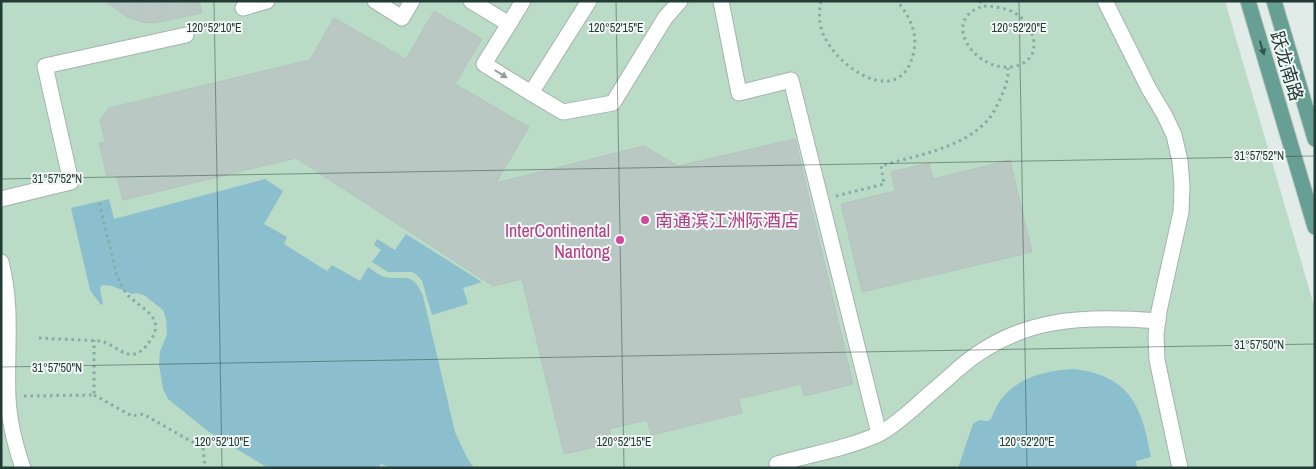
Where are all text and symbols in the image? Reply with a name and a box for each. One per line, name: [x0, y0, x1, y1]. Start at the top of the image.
text: 120°52'10"E: [186, 20, 242, 36]
text: 120°52'15"E: [588, 20, 644, 36]
text: 120°52'20"E: [991, 20, 1047, 36]
street label: 跃龙南路: [1265, 28, 1309, 104]
one-way arrow: [1259, 41, 1267, 56]
one-way arrow: [495, 69, 508, 79]
text: 31°57'52"N: [1234, 148, 1284, 164]
text: 31°57'52"N: [32, 171, 82, 187]
place label: 南通滨江洲际酒店: [655, 208, 799, 233]
marker: 南通滨江洲际酒店: [639, 214, 651, 226]
place label: InterContinental Nantong: [505, 218, 611, 264]
marker: InterContinental Nantong: [614, 234, 626, 246]
text: 31°57'50"N: [1234, 337, 1284, 353]
text: 31°57'50"N: [32, 360, 82, 376]
text: 120°52'10"E: [194, 434, 250, 450]
text: 120°52'15"E: [596, 434, 652, 450]
text: 120°52'20"E: [999, 434, 1055, 450]

